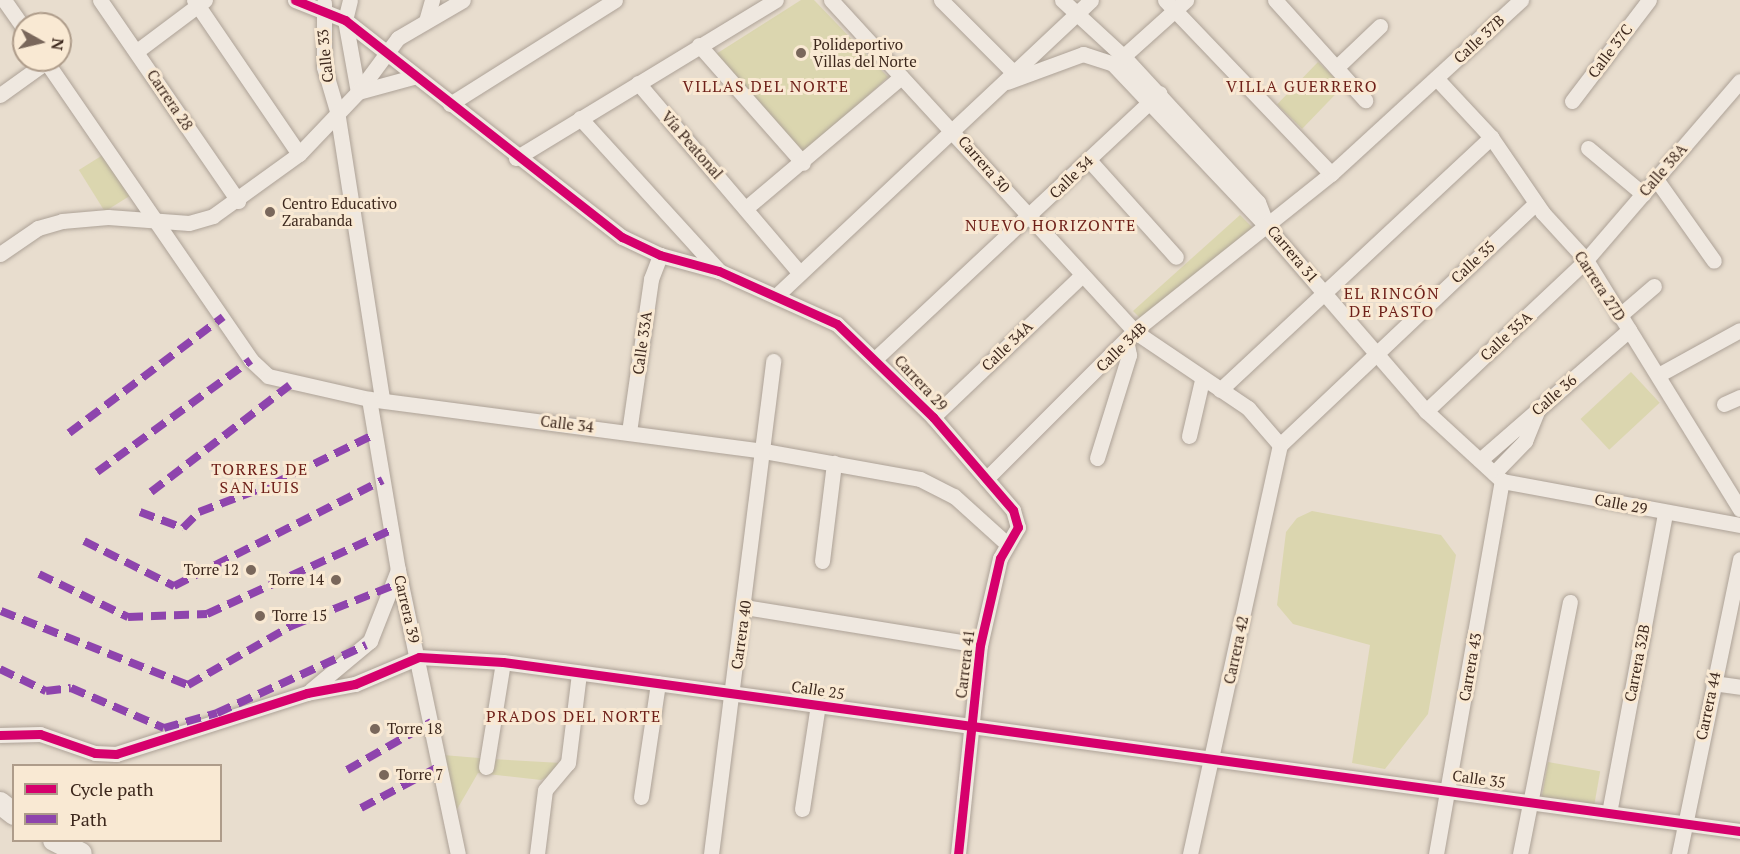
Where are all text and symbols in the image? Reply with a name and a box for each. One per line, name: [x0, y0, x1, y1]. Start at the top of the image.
street label: Calle 37B: [1450, 11, 1508, 67]
north arrow: [12, 12, 72, 72]
street label: Calle 37C: [1584, 21, 1636, 81]
street label: Calle 33: [313, 28, 337, 84]
place label: Polideportivo Villas del Norte: [813, 35, 917, 70]
text: N: [46, 37, 70, 52]
marker: Polideportivo Villas del Norte: [794, 46, 808, 60]
street label: Carrera 28: [143, 66, 197, 134]
district label: VILLAS DEL NORTE: [682, 76, 850, 96]
district label: VILLA GUERRERO: [1226, 76, 1378, 96]
street label: Vía Peatonal: [658, 107, 726, 183]
street label: Carrera 30: [954, 132, 1014, 196]
street label: Calle 38A: [1635, 140, 1691, 200]
street label: Calle 34: [1046, 152, 1096, 202]
place label: Centro Educativo Zarabanda: [282, 194, 397, 229]
marker: Centro Educativo Zarabanda: [263, 205, 277, 219]
district label: NUEVO HORIZONTE: [965, 215, 1137, 235]
street label: Carrera 31: [1264, 222, 1322, 286]
street label: Calle 35: [1447, 237, 1499, 287]
street label: Carrera 27D: [1571, 248, 1629, 324]
district label: EL RINCÓN DE PASTO: [1344, 283, 1440, 321]
street label: Calle 35A: [1477, 308, 1535, 364]
street label: Calle 33A: [629, 310, 655, 376]
street label: Calle 34A: [978, 317, 1036, 375]
street label: Calle 34B: [1092, 319, 1150, 375]
street label: Carrera 29: [891, 352, 951, 414]
street label: Calle 36: [1528, 371, 1580, 419]
street label: Calle 34: [539, 412, 595, 436]
district label: TORRES DE SAN LUIS: [211, 459, 309, 497]
street label: Calle 29: [1593, 490, 1649, 518]
place label: Torre 12: [184, 561, 239, 579]
marker: Torre 12: [244, 563, 258, 577]
place label: Torre 14: [269, 571, 324, 589]
marker: Torre 14: [329, 573, 343, 587]
street label: Carrera 39: [390, 573, 424, 645]
street label: Carrera 40: [727, 599, 755, 671]
place label: Torre 15: [272, 607, 327, 625]
marker: Torre 15: [253, 609, 267, 623]
street label: Carrera 42: [1220, 614, 1252, 686]
street label: Carrera 32B: [1621, 623, 1653, 703]
street label: Carrera 41: [952, 629, 978, 699]
street label: Carrera 43: [1455, 631, 1485, 703]
street label: Carrera 44: [1692, 670, 1724, 742]
street label: Calle 25: [790, 677, 846, 703]
district label: PRADOS DEL NORTE: [486, 706, 662, 726]
place label: Torre 18: [387, 720, 442, 738]
marker: Torre 18: [368, 722, 382, 736]
legend: [12, 764, 222, 842]
place label: Torre 7: [396, 766, 443, 784]
street label: Calle 35: [1451, 766, 1507, 792]
marker: Torre 7: [377, 768, 391, 782]
text: Cycle path: [70, 777, 154, 801]
text: Path: [70, 807, 107, 831]

